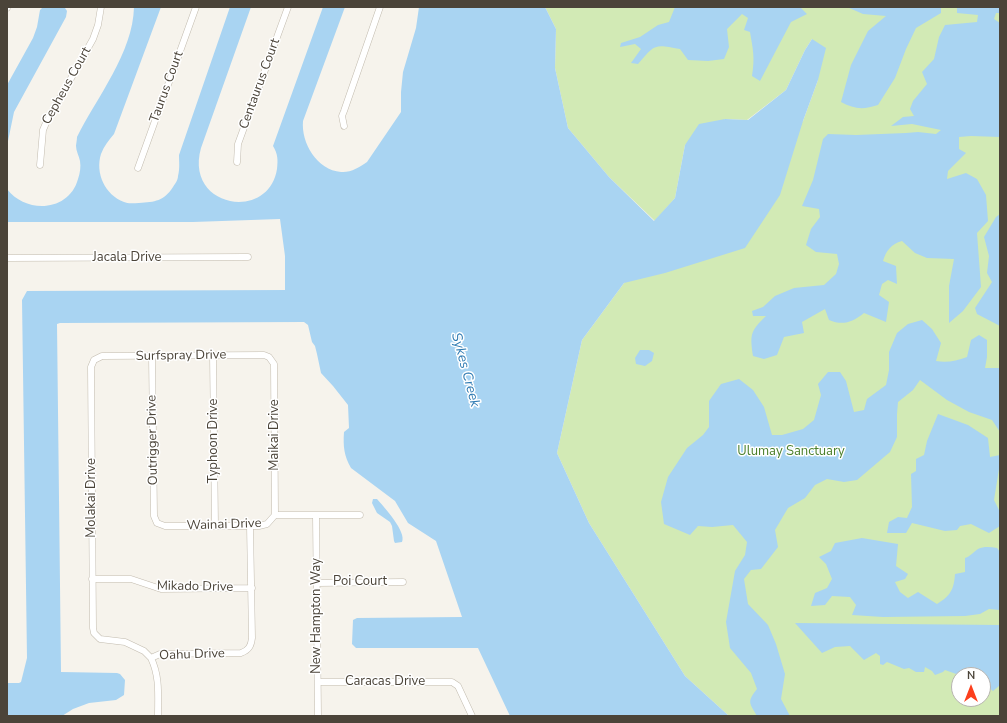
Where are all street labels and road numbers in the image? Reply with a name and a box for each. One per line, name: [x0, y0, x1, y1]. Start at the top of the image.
street label: Centaurus Court: [236, 37, 284, 131]
street label: Cepheus Court: [39, 44, 95, 128]
street label: Taurus Court: [147, 49, 187, 125]
street label: Jacala Drive: [93, 250, 161, 266]
street label: Surfspray Drive: [136, 347, 226, 365]
street label: Outrigger Drive: [144, 395, 162, 485]
street label: Typhoon Drive: [206, 399, 222, 483]
street label: Maikai Drive: [267, 399, 283, 471]
street label: Molakai Drive: [84, 458, 100, 538]
street label: Wainai Drive: [186, 516, 262, 534]
street label: New Hampton Way: [309, 558, 325, 674]
street label: Poi Court: [333, 574, 387, 590]
street label: Mikado Drive: [157, 579, 233, 595]
street label: Oahu Drive: [159, 646, 225, 664]
street label: Caracas Drive: [345, 674, 425, 690]

